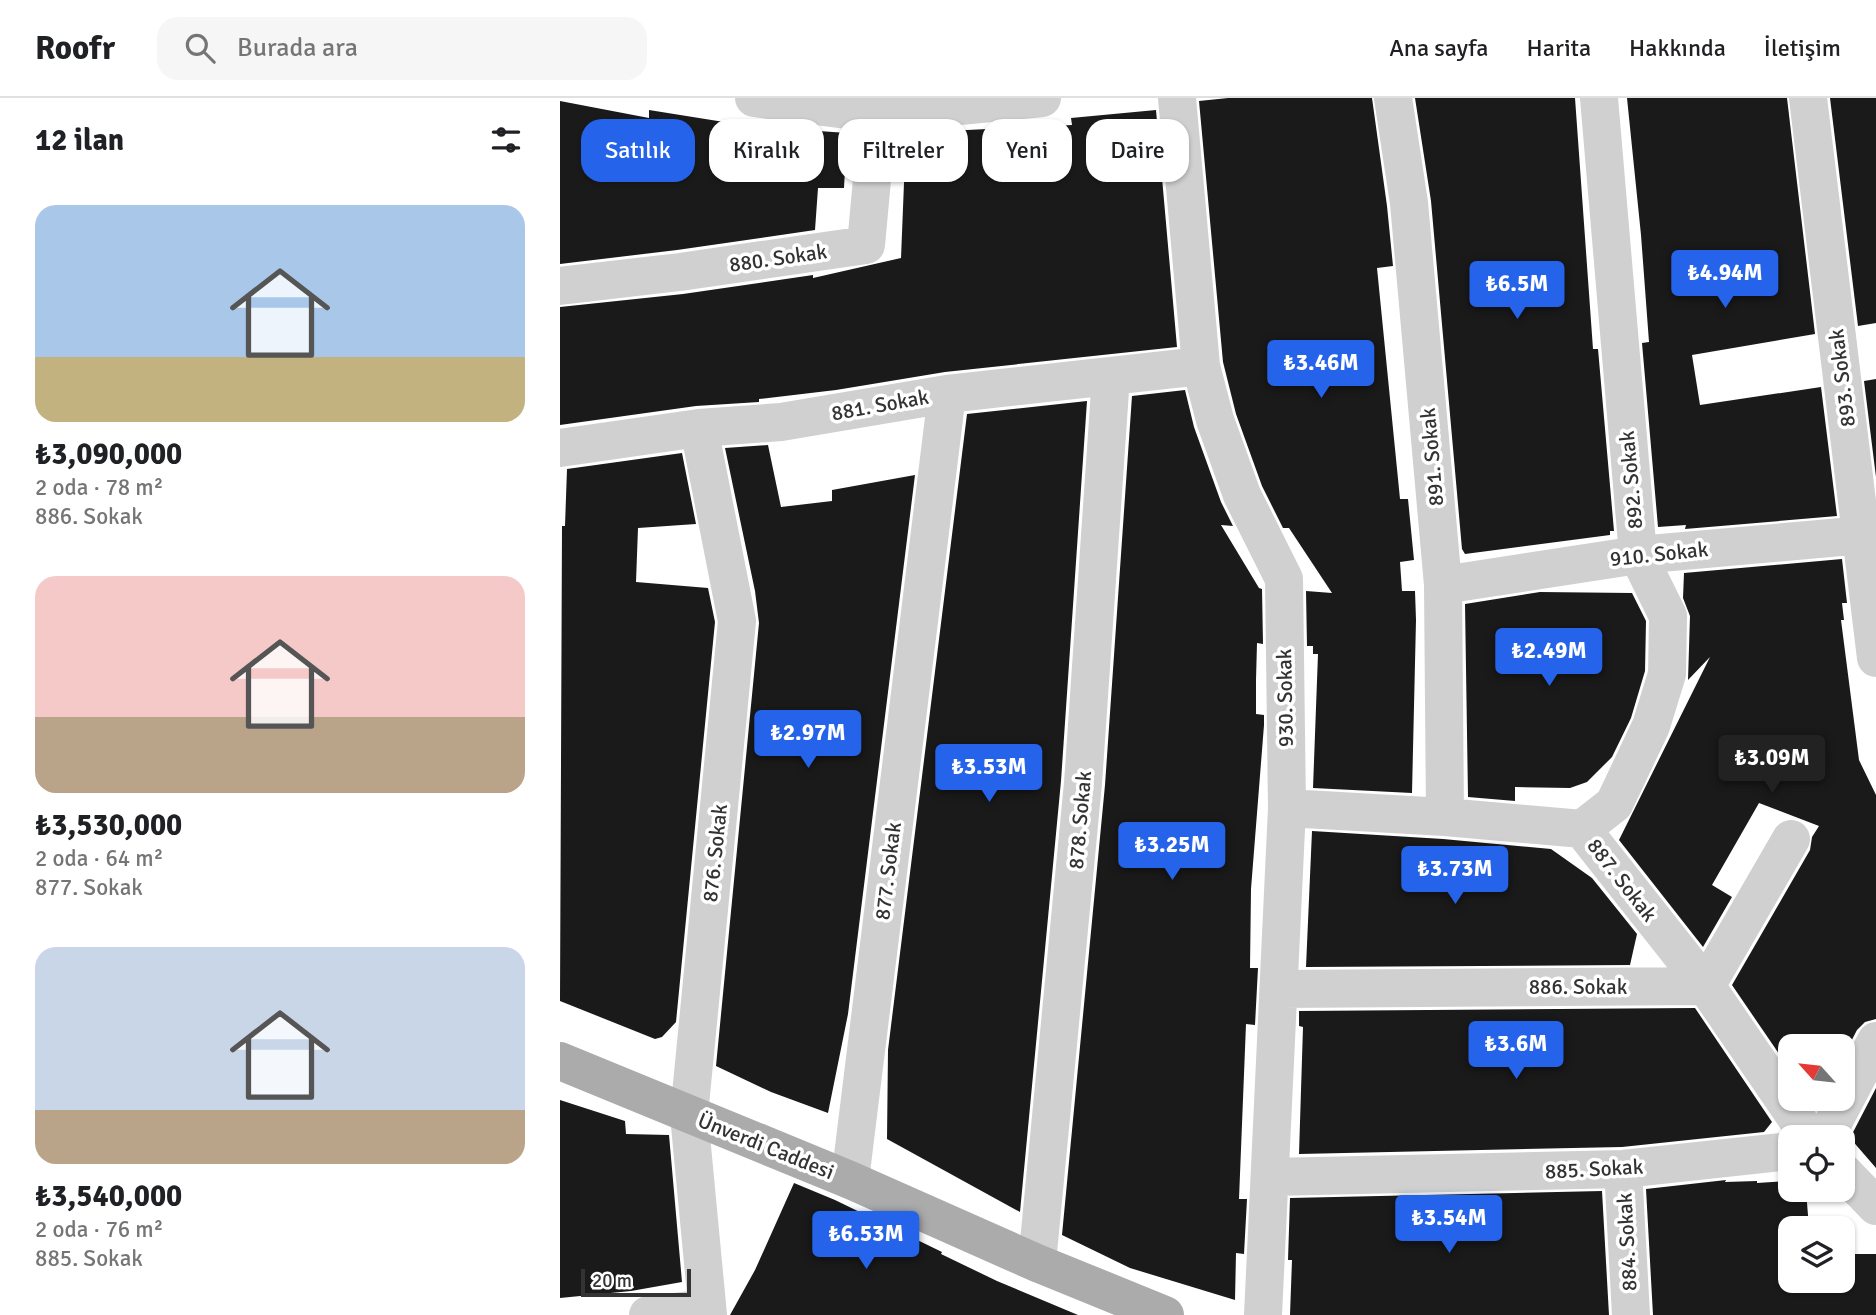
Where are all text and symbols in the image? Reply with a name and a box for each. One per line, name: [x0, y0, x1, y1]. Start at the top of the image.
search box: [157, 17, 647, 80]
text: Roofr: [35, 28, 115, 69]
icon: search: [181, 29, 219, 67]
text: Burada ara: [237, 32, 358, 64]
text: Ana sayfa: [1389, 33, 1489, 63]
text: Harita: [1527, 33, 1591, 63]
text: Hakkında: [1629, 33, 1726, 63]
text: İletişim: [1764, 33, 1841, 63]
chip: Satılık: [581, 119, 695, 182]
chip: Kiralık: [709, 119, 824, 182]
chip: Filtreler: [838, 119, 968, 182]
chip: Yeni: [982, 119, 1072, 182]
chip: Daire: [1086, 119, 1189, 182]
icon: filters: [487, 121, 525, 159]
text: 12 ilan: [35, 122, 124, 159]
street label: 880. Sokak: [727, 238, 829, 278]
icon: home: [217, 250, 343, 376]
pin: ₺4.94M: [1668, 250, 1782, 310]
text: ₺4.94M: [1687, 258, 1763, 287]
pin: ₺6.5M: [1468, 262, 1566, 321]
text: ₺6.5M: [1485, 269, 1549, 298]
street label: 893. Sokak: [1823, 327, 1861, 428]
pin: ₺3.46M: [1264, 341, 1378, 400]
text: ₺3.46M: [1283, 348, 1359, 377]
street label: 881. Sokak: [829, 384, 931, 426]
street label: 891. Sokak: [1415, 406, 1449, 507]
street label: 892. Sokak: [1614, 429, 1648, 530]
text: ₺3,090,000: [35, 436, 182, 473]
text: 2 oda · 78 m²: [35, 473, 163, 502]
text: 886. Sokak: [35, 502, 143, 531]
street label: 910. Sokak: [1609, 536, 1710, 572]
icon: home: [217, 621, 343, 747]
pin: ₺2.49M: [1492, 628, 1606, 688]
text: ₺2.49M: [1511, 636, 1587, 665]
street label: 930. Sokak: [1271, 648, 1299, 747]
pin: ₺2.97M: [751, 710, 865, 770]
text: ₺2.97M: [770, 718, 846, 747]
pin: ₺3.09M: [1715, 736, 1829, 795]
text: ₺3.09M: [1734, 743, 1810, 772]
pin: ₺3.53M: [932, 744, 1046, 804]
text: ₺3.53M: [951, 752, 1027, 781]
street label: 878. Sokak: [1063, 769, 1097, 870]
street label: 876. Sokak: [697, 802, 733, 903]
text: ₺3,530,000: [35, 807, 182, 844]
street label: 877. Sokak: [869, 820, 907, 921]
pin: ₺3.25M: [1115, 822, 1229, 882]
text: ₺3.25M: [1134, 830, 1210, 859]
street label: 887. Sokak: [1581, 833, 1663, 927]
text: 2 oda · 64 m²: [35, 844, 163, 873]
pin: ₺3.73M: [1398, 846, 1512, 906]
text: ₺3.73M: [1417, 854, 1493, 883]
text: 877. Sokak: [35, 873, 143, 902]
street label: 886. Sokak: [1529, 974, 1628, 1000]
icon: home: [217, 992, 343, 1118]
pin: ₺3.6M: [1467, 1021, 1565, 1081]
text: ₺3.6M: [1484, 1029, 1548, 1058]
north arrow: [1778, 1034, 1855, 1111]
map controls: [1778, 1034, 1855, 1293]
street label: Ünverdi Caddesi: [694, 1107, 838, 1185]
button: locate: [1778, 1125, 1855, 1202]
street label: 885. Sokak: [1544, 1153, 1644, 1185]
text: ₺3,540,000: [35, 1178, 182, 1215]
street label: 884. Sokak: [1611, 1192, 1643, 1292]
pin: ₺3.54M: [1392, 1196, 1506, 1255]
text: ₺3.54M: [1411, 1203, 1487, 1232]
pin: ₺6.53M: [809, 1212, 923, 1271]
text: 2 oda · 76 m²: [35, 1215, 163, 1244]
button: layers: [1778, 1216, 1855, 1293]
text: ₺6.53M: [828, 1219, 904, 1248]
text: 885. Sokak: [35, 1244, 143, 1273]
scale bar: [581, 1266, 691, 1298]
text: 20 m: [592, 1269, 632, 1293]

